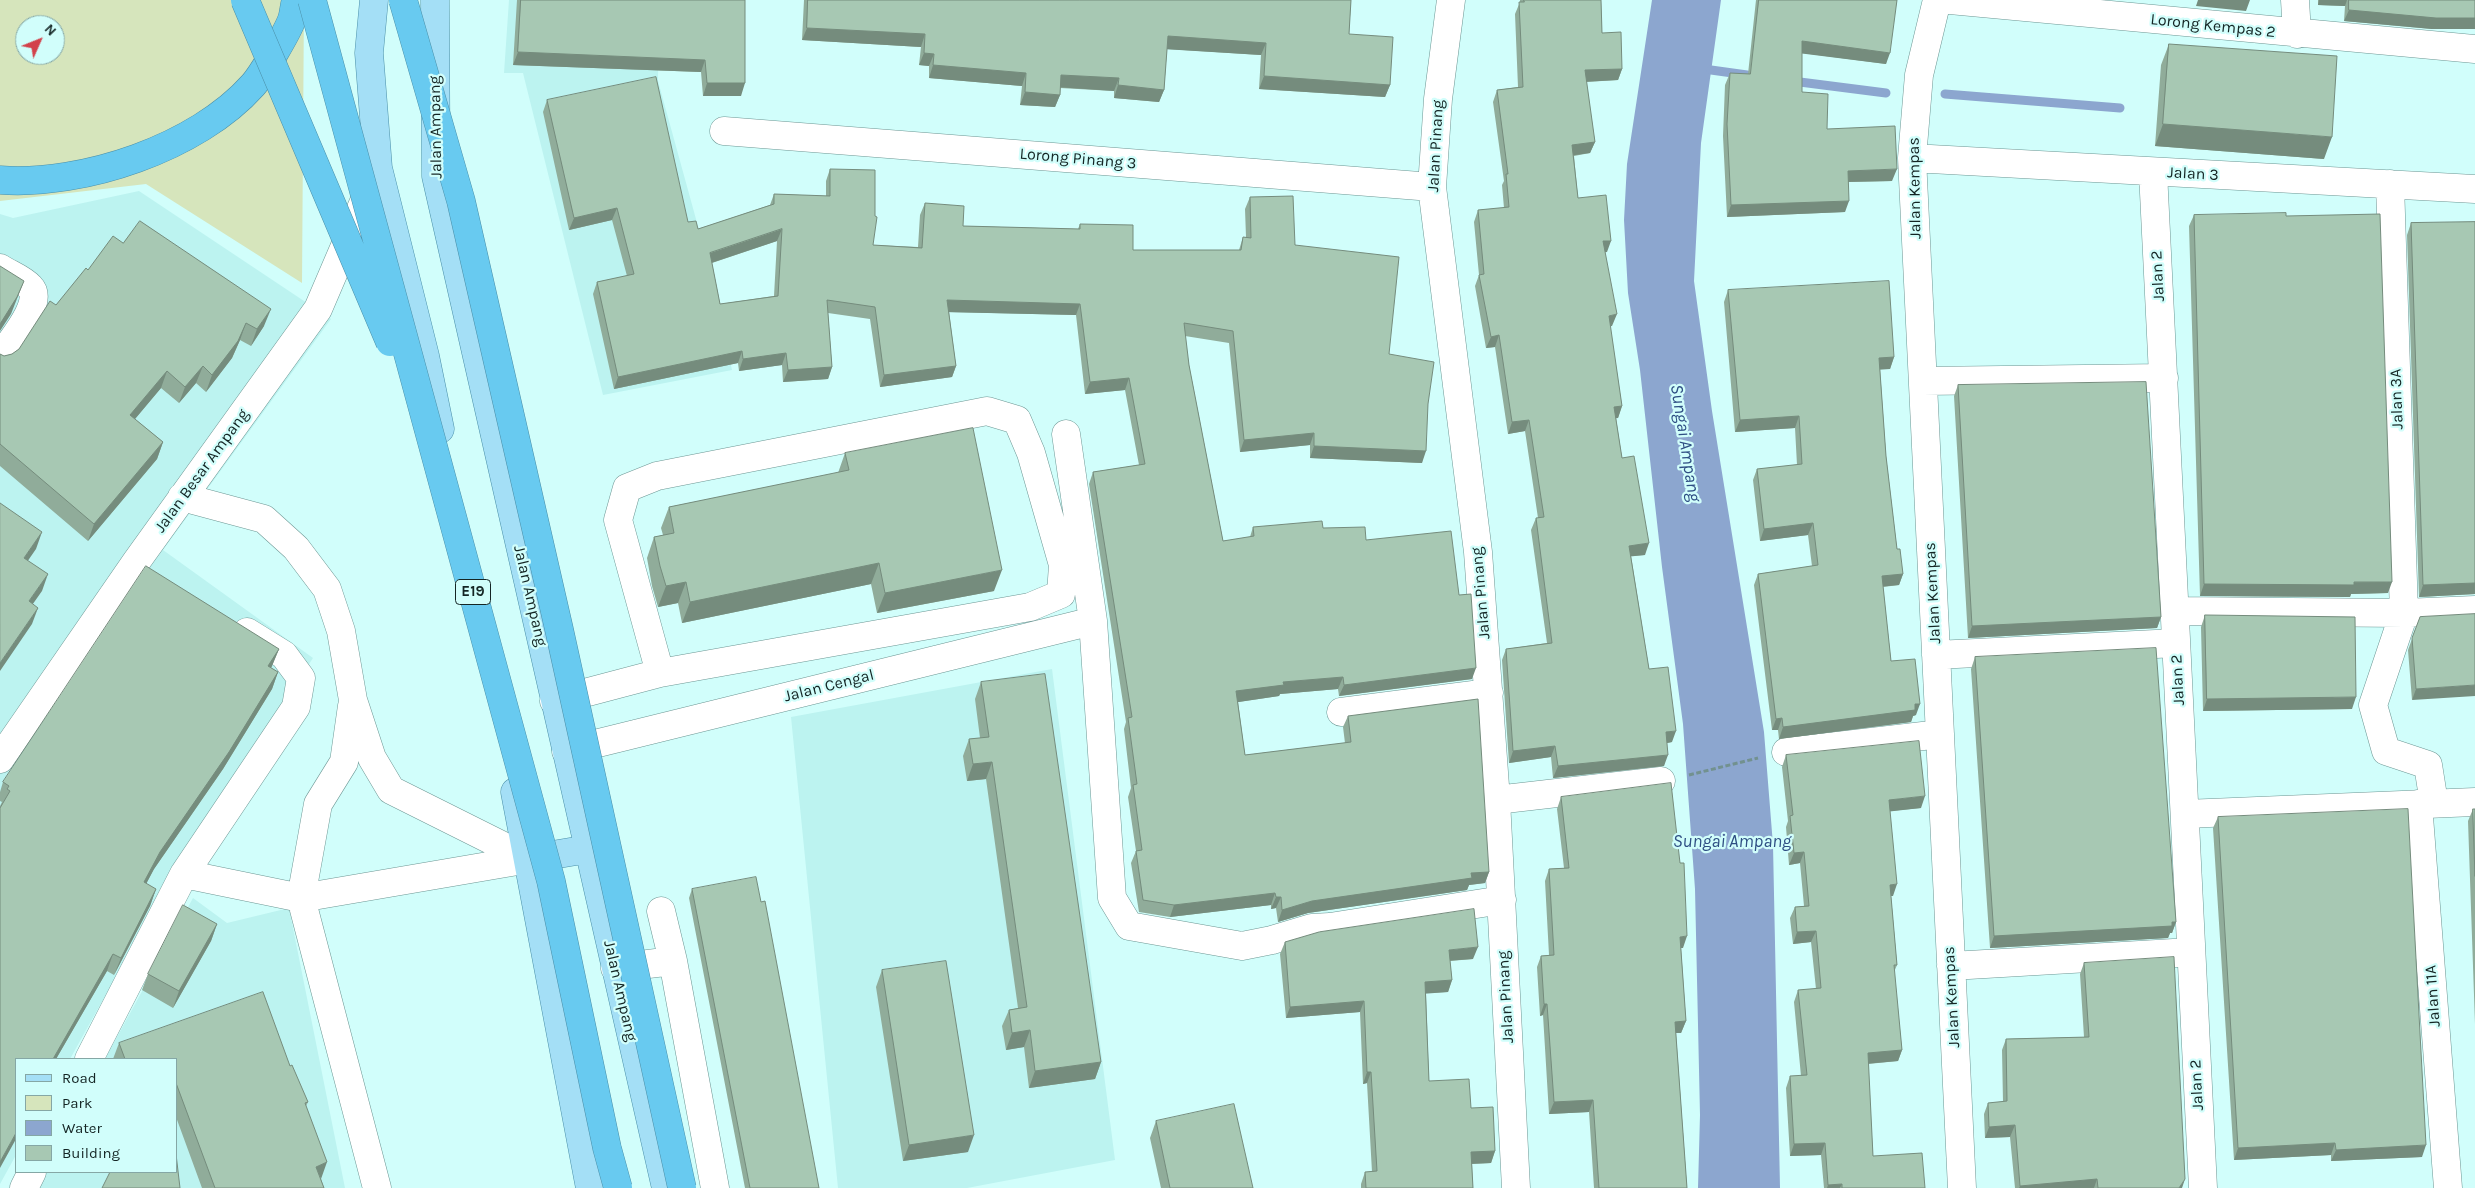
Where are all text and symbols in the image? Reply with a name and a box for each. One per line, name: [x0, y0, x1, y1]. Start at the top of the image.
street label: Lorong Kempas 2: [2149, 10, 2277, 42]
north arrow: [15, 15, 65, 65]
text: N: [41, 20, 60, 39]
street label: Jalan Ampang: [426, 75, 446, 179]
street label: Jalan Pinang: [1424, 99, 1448, 193]
street label: Jalan Kempas: [1905, 137, 1925, 239]
street label: Lorong Pinang 3: [1019, 144, 1137, 174]
street label: Jalan 3: [2167, 163, 2219, 185]
street label: Jalan 2: [2147, 250, 2169, 302]
street label: Jalan 3A: [2386, 368, 2408, 430]
water label: Sungai Ampang: [1665, 383, 1705, 503]
street label: Jalan Besar Ampang: [151, 405, 253, 537]
street label: Jalan Kempas: [1921, 542, 1945, 644]
street label: Jalan Ampang: [509, 544, 551, 648]
street label: Jalan Pinang: [1467, 546, 1495, 640]
road number: E19: [456, 580, 490, 604]
street label: Jalan 2: [2167, 654, 2189, 706]
street label: Jalan Cengal: [782, 666, 876, 706]
water label: Sungai Ampang: [1673, 831, 1791, 853]
street label: Jalan Ampang: [599, 939, 641, 1043]
street label: Jalan Kempas: [1940, 946, 1964, 1048]
street label: Jalan Pinang: [1494, 950, 1518, 1044]
street label: Jalan 11A: [2421, 965, 2445, 1027]
legend: [15, 1058, 178, 1173]
street label: Jalan 2: [2186, 1059, 2208, 1111]
text: Road: [62, 1069, 97, 1087]
text: Park: [62, 1094, 92, 1112]
text: Water: [62, 1119, 102, 1137]
text: Building: [62, 1144, 120, 1162]

